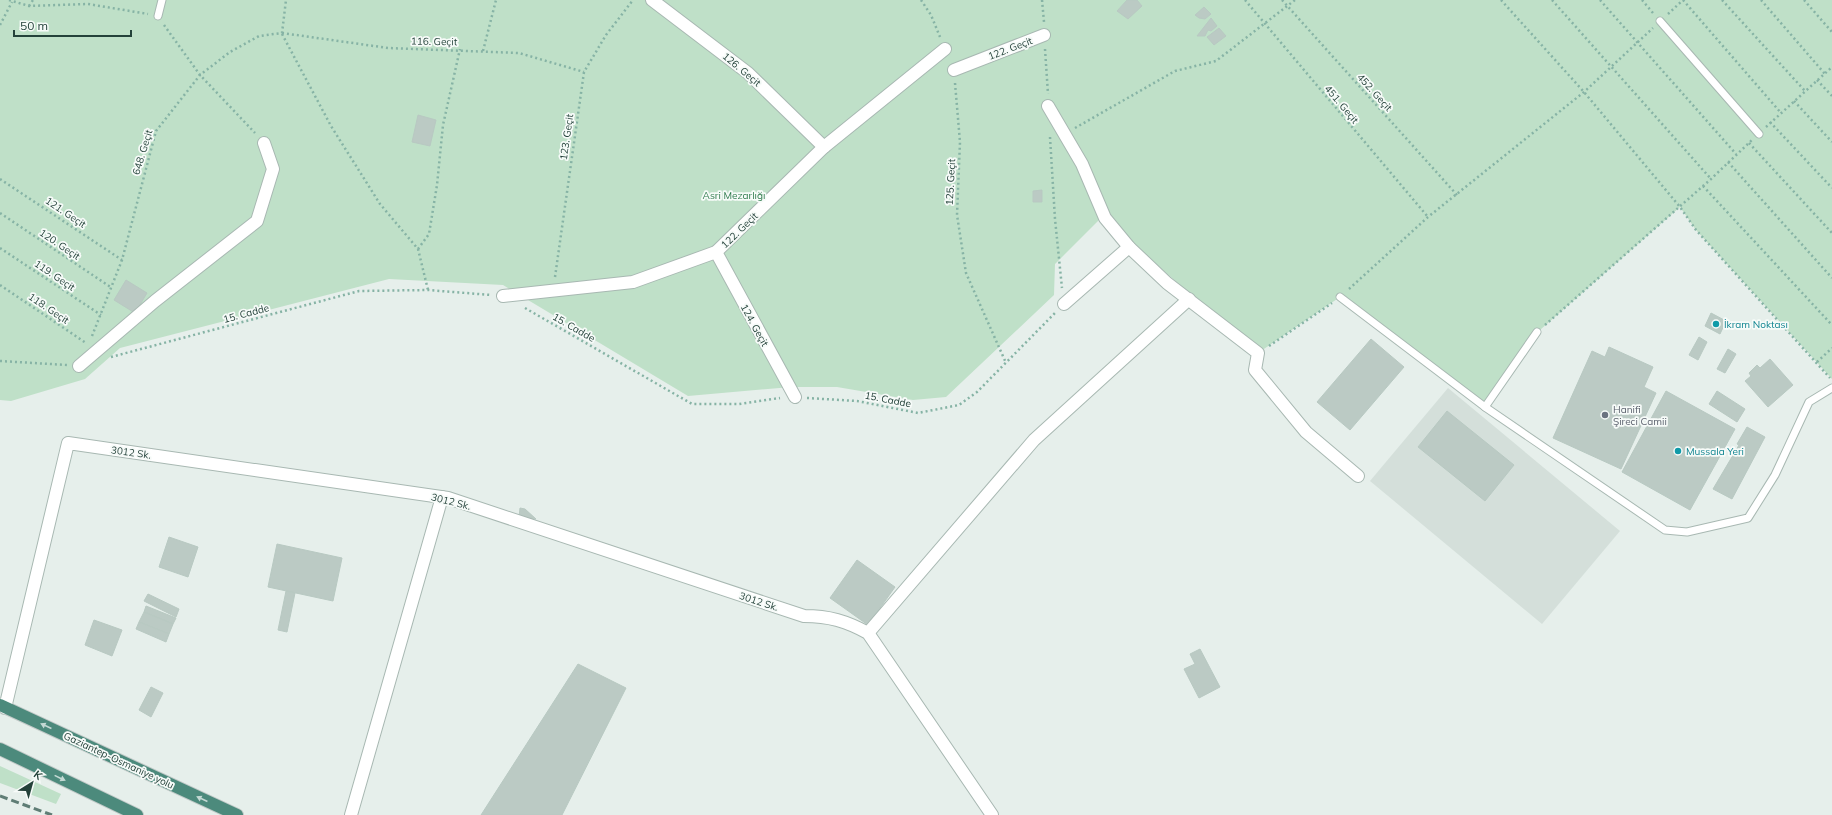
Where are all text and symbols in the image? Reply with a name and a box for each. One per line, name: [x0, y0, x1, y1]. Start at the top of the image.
scale bar: [14, 12, 131, 38]
text: 50 m: [20, 18, 48, 33]
street label: 122. Geçit: [986, 34, 1035, 63]
street label: 116. Geçit: [411, 35, 458, 48]
street label: 126. Geçit: [720, 49, 764, 90]
street label: 452. Geçit: [1354, 71, 1395, 114]
street label: 451. Geçit: [1322, 82, 1362, 127]
street label: 123. Geçit: [557, 113, 576, 161]
street label: 648. Geçit: [129, 128, 156, 176]
street label: 125. Geçit: [943, 158, 958, 206]
park label: Asri Mezarlığı: [703, 189, 765, 202]
street label: 121. Geçit: [43, 194, 89, 231]
street label: 122. Geçit: [718, 209, 761, 251]
street label: 120. Geçit: [37, 226, 83, 263]
street label: 119. Geçit: [32, 257, 78, 294]
street label: 118. Geçit: [26, 290, 72, 327]
street label: 15. Cadde: [222, 301, 271, 326]
street label: 124. Geçit: [738, 302, 772, 349]
street label: 15. Cadde: [550, 310, 597, 345]
place label: İkram Noktası: [1724, 318, 1788, 331]
marker: İkram Noktası: [1711, 319, 1721, 329]
street label: 15. Cadde: [864, 389, 912, 410]
place label: Hanifi Şireci Camii: [1613, 403, 1667, 428]
marker: Hanifi Şireci Camii: [1600, 410, 1610, 420]
street label: 3012 Sk.: [110, 443, 152, 462]
place label: Mussala Yeri: [1686, 445, 1744, 458]
marker: Mussala Yeri: [1673, 446, 1683, 456]
street label: 3012 Sk.: [430, 490, 472, 513]
street label: 3012 Sk.: [738, 589, 780, 614]
one-way arrow: [39, 723, 51, 729]
street label: Gaziantep-Osmaniye yolu: [62, 729, 176, 792]
north arrow: [12, 763, 52, 803]
text: K: [31, 767, 46, 783]
one-way arrow: [55, 775, 66, 781]
one-way arrow: [196, 796, 207, 802]

